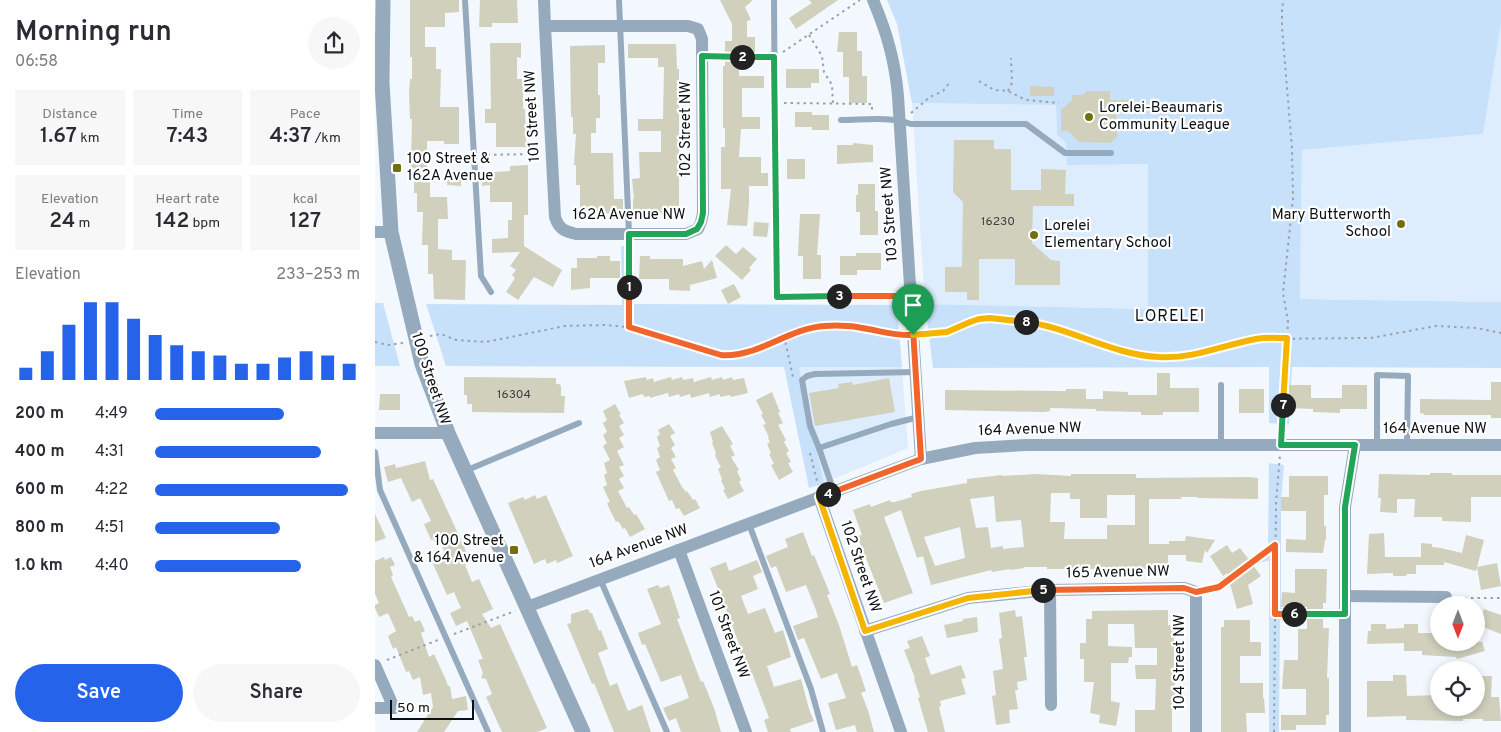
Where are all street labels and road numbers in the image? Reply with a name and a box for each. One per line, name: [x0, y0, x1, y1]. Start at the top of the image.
street label: 101 Street NW: [521, 69, 545, 163]
street label: 102 Street NW: [677, 81, 696, 177]
street label: 103 Street NW: [877, 166, 903, 262]
street label: 162A Avenue NW: [573, 206, 685, 225]
street label: 100 Street NW: [406, 330, 454, 428]
street label: 164 Avenue NW: [978, 419, 1082, 441]
street label: 164 Avenue NW: [1383, 420, 1487, 439]
street label: 102 Street NW: [835, 519, 885, 615]
street label: 164 Avenue NW: [587, 520, 691, 574]
street label: 165 Avenue NW: [1066, 563, 1170, 583]
street label: 101 Street NW: [703, 588, 753, 682]
street label: 104 Street NW: [1171, 614, 1190, 710]

